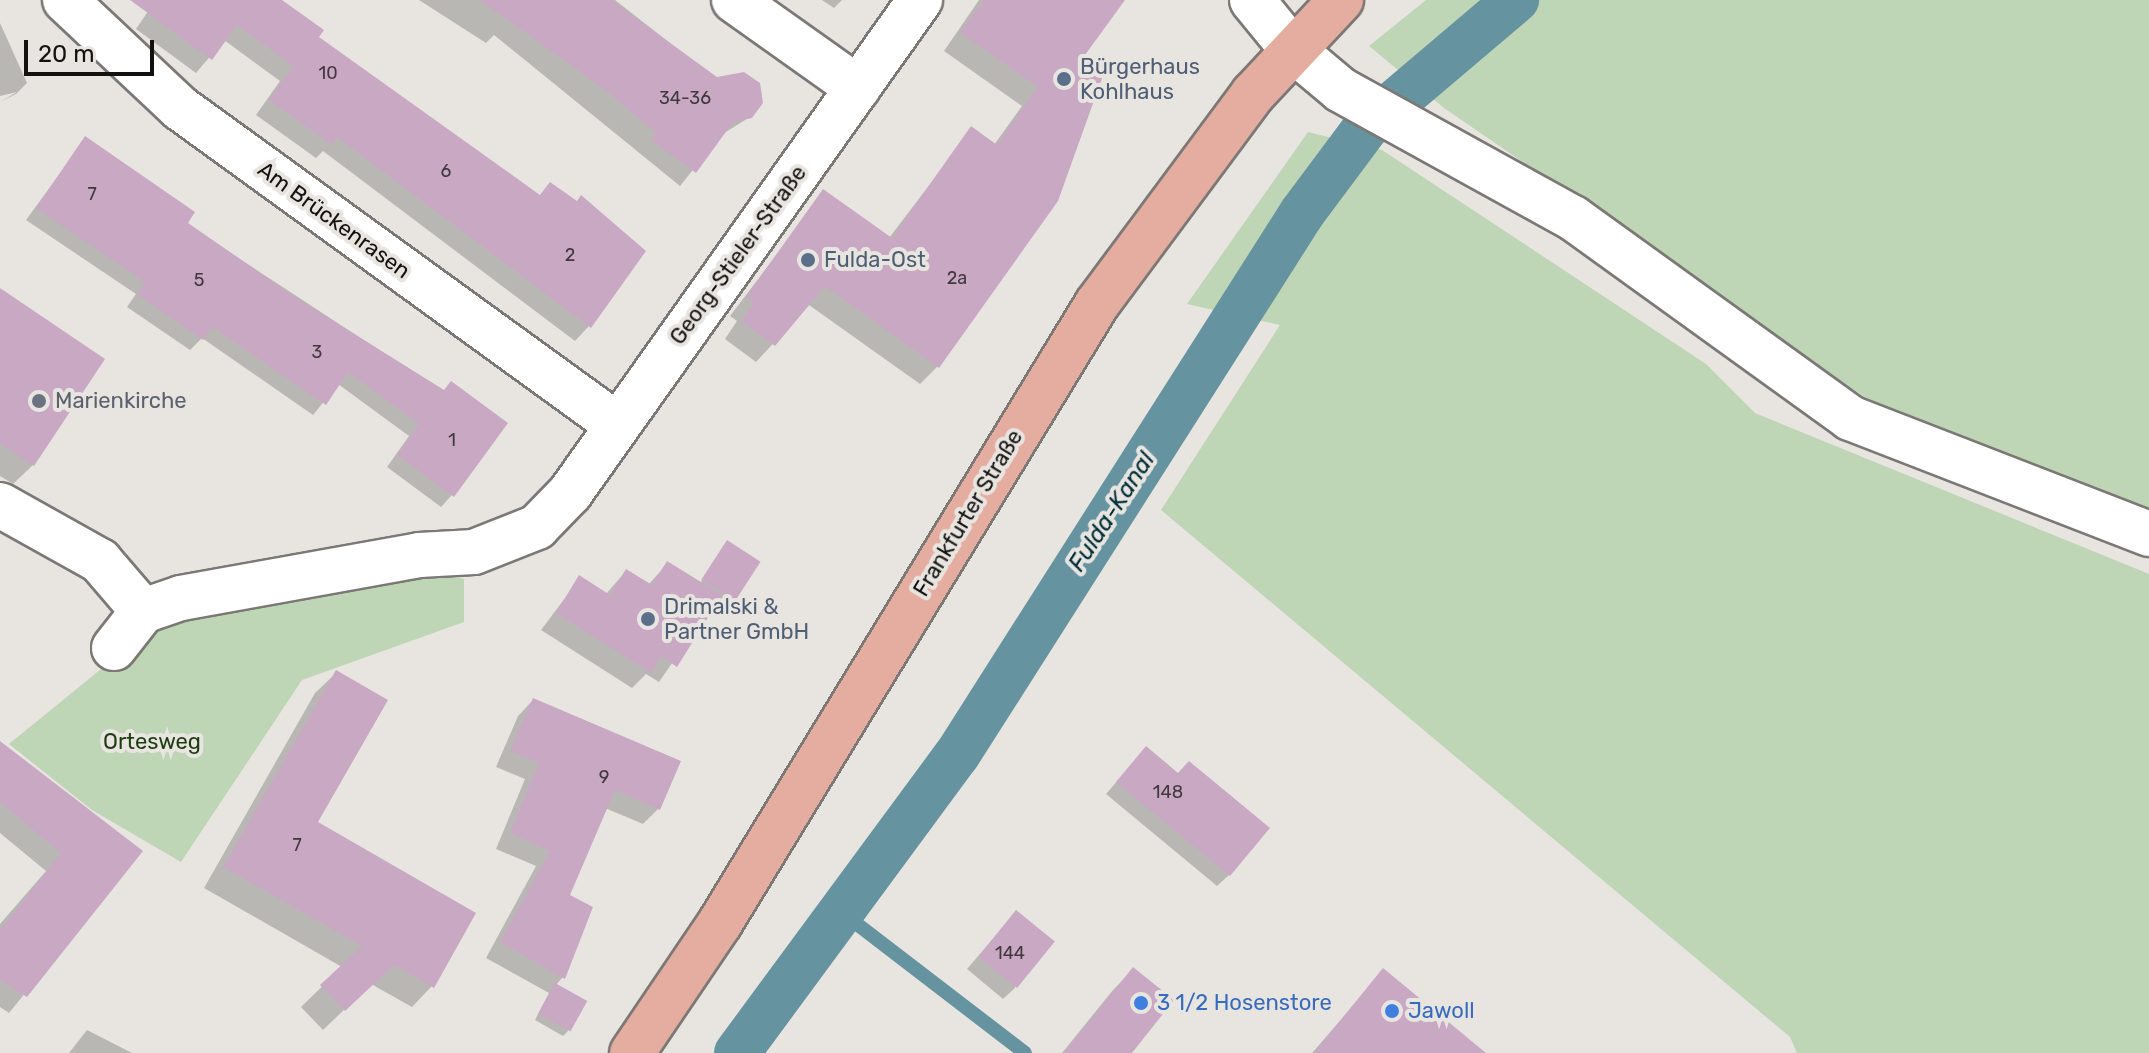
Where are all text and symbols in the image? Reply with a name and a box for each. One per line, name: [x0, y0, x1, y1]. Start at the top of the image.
scale bar: [28, 24, 158, 74]
text: 20 m: [38, 40, 95, 68]
place label: Bürgerhaus Kohlhaus: [1080, 53, 1200, 104]
house number: 10: [318, 62, 338, 84]
marker: Bürgerhaus Kohlhaus: [1055, 70, 1073, 88]
house number: 34-36: [659, 87, 711, 109]
street label: Am Brückenrasen: [253, 156, 415, 284]
house number: 6: [441, 160, 451, 182]
street label: Georg-Stieler-Straße: [664, 160, 812, 350]
house number: 7: [87, 183, 97, 205]
house number: 2: [565, 244, 575, 266]
place label: Fulda-Ost: [824, 247, 926, 273]
marker: Fulda-Ost: [799, 251, 817, 269]
house number: 2a: [947, 267, 967, 289]
house number: 5: [194, 269, 204, 291]
house number: 3: [312, 341, 322, 363]
place label: Marienkirche: [55, 388, 187, 414]
marker: Marienkirche: [30, 392, 48, 410]
street label: Frankfurter Straße: [908, 425, 1028, 601]
house number: 1: [448, 429, 456, 451]
water label: Fulda-Kanal: [1063, 447, 1161, 577]
place label: Drimalski & Partner GmbH: [664, 593, 810, 644]
marker: Drimalski & Partner GmbH: [639, 610, 657, 628]
park label: Ortesweg: [103, 729, 201, 755]
house number: 9: [599, 766, 609, 788]
house number: 148: [1153, 781, 1183, 803]
house number: 7: [292, 834, 302, 856]
house number: 144: [995, 942, 1025, 964]
place label: 3 1/2 Hosenstore: [1157, 990, 1332, 1016]
marker: 3 1/2 Hosenstore: [1132, 994, 1150, 1012]
place label: Jawoll: [1408, 998, 1475, 1024]
marker: Jawoll: [1383, 1002, 1401, 1020]

